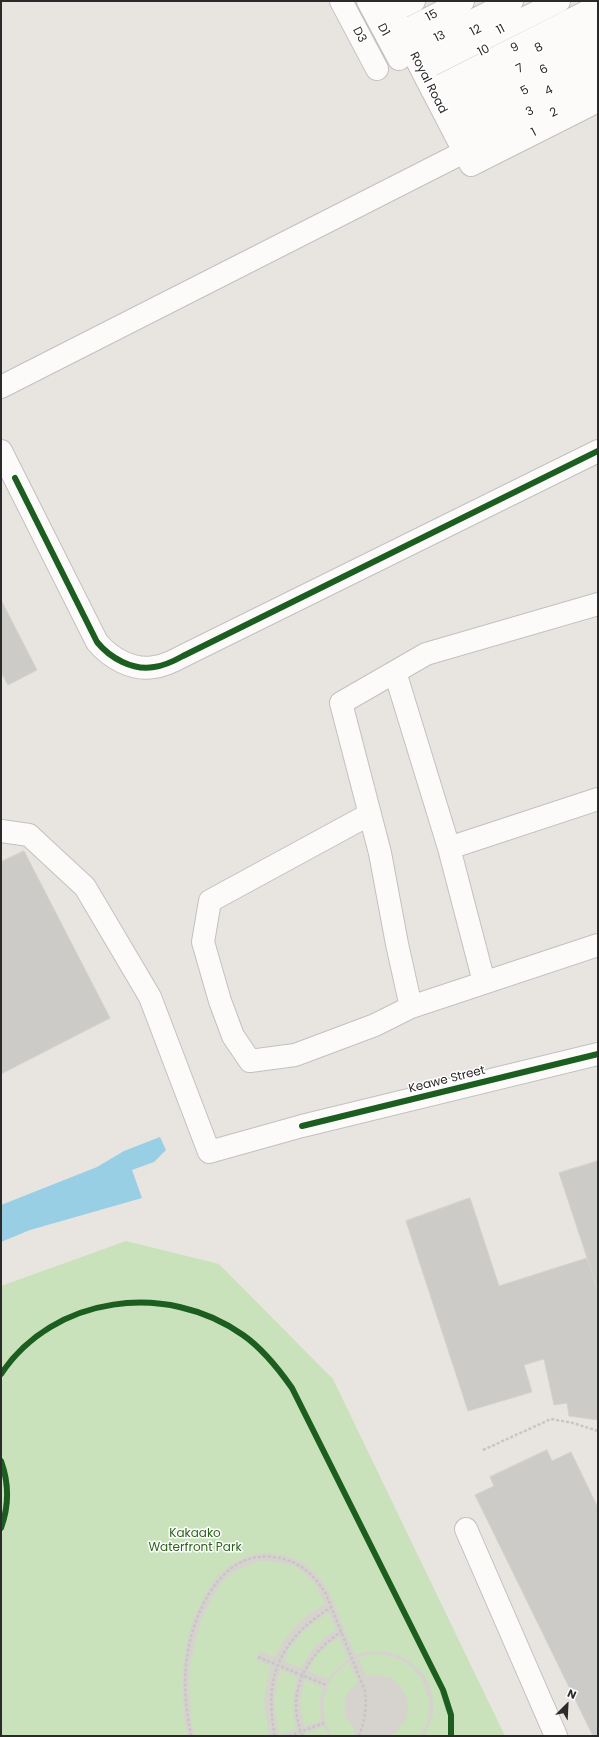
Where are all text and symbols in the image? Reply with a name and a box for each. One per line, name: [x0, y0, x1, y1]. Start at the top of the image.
street label: 15: [424, 7, 440, 25]
street label: D1: [374, 21, 392, 39]
street label: 12: [468, 22, 484, 40]
street label: 11: [494, 22, 508, 38]
street label: D3: [349, 25, 369, 45]
street label: 13: [432, 28, 448, 46]
street label: 9: [508, 40, 522, 56]
street label: 8: [532, 40, 546, 56]
street label: 10: [476, 42, 492, 60]
street label: Royal Road: [406, 50, 450, 116]
street label: 7: [514, 61, 526, 77]
street label: 6: [537, 62, 551, 78]
street label: 5: [518, 83, 532, 99]
street label: 4: [542, 83, 556, 99]
street label: 3: [524, 104, 536, 120]
street label: 2: [548, 105, 560, 121]
street label: 1: [529, 126, 539, 140]
street label: Keawe Street: [407, 1064, 487, 1096]
park label: Kakaako Waterfront Park: [148, 1527, 242, 1555]
north arrow: [547, 1685, 587, 1725]
text: N: [565, 1685, 579, 1703]

